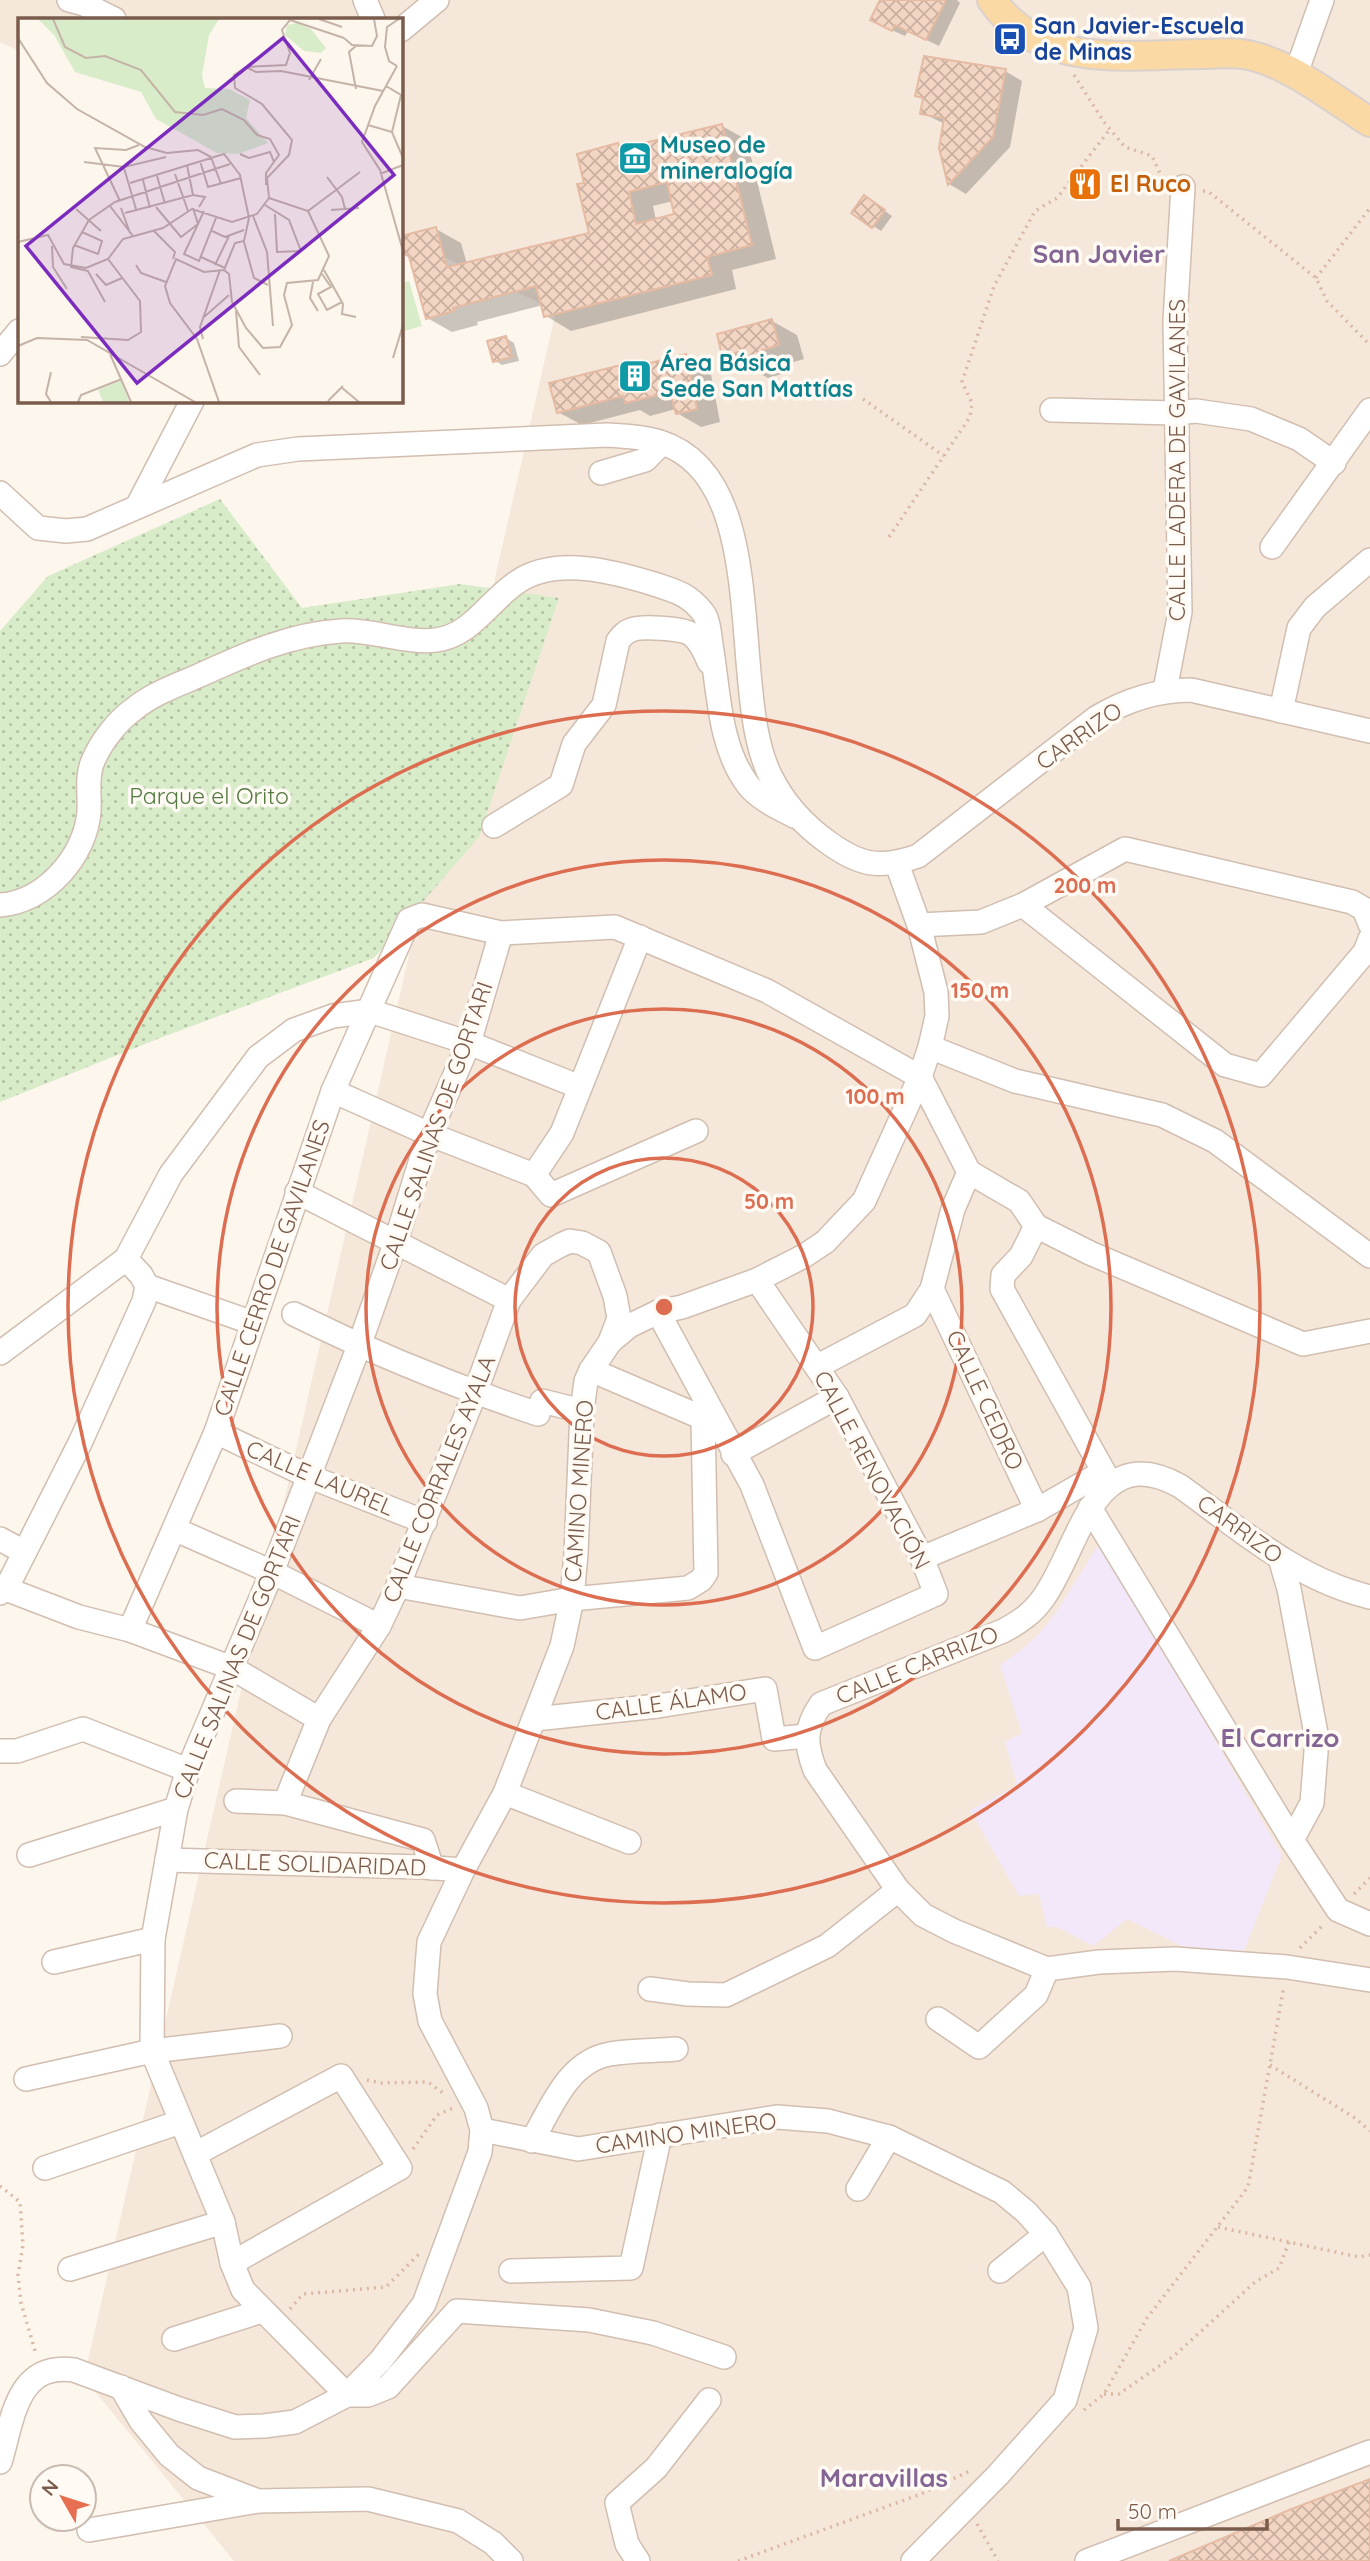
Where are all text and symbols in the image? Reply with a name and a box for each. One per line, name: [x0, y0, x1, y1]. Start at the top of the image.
place label: San Javier-Escuela de Minas: [1034, 11, 1244, 66]
inset map: [18, 18, 402, 402]
bus stop icon: San Javier-Escuela de Minas: [991, 20, 1029, 58]
place label: Museo de mineralogía: [660, 130, 793, 185]
museum icon: Museo de mineralogía: [616, 139, 654, 177]
restaurant icon: El Ruco: [1066, 165, 1104, 203]
place label: El Ruco: [1110, 169, 1191, 198]
district label: San Javier: [1033, 237, 1165, 270]
street label: CALLE LADERA DE GAVILANES: [1162, 299, 1191, 621]
place label: Área Básica Sede San Mattías: [660, 348, 853, 403]
building icon: Área Básica Sede San Mattías: [616, 357, 654, 395]
street label: CARRIZO: [1030, 695, 1127, 776]
park label: Parque el Orito: [129, 781, 289, 810]
text: 200 m: [1054, 872, 1116, 898]
text: 150 m: [951, 977, 1009, 1003]
street label: CALLE SALINAS DE GORTARI: [372, 978, 499, 1274]
text: 100 m: [845, 1083, 905, 1109]
street label: CALLE CERRO DE GAVILANES: [207, 1116, 336, 1420]
text: 50 m: [744, 1188, 794, 1214]
centre of rings: [652, 1295, 676, 1319]
street label: CALLE CEDRO: [940, 1325, 1031, 1474]
street label: CALLE CORRALES AYALA: [376, 1351, 502, 1607]
street label: CALLE RENOVACIÓN: [808, 1366, 937, 1574]
street label: CAMINO MINERO: [558, 1399, 599, 1583]
street label: CALLE LAUREL: [242, 1433, 398, 1522]
street label: CARRIZO: [1192, 1488, 1289, 1569]
street label: CALLE SALINAS DE GORTARI: [166, 1511, 307, 1803]
street label: CALLE CARRIZO: [831, 1619, 1002, 1710]
street label: CALLE ÁLAMO: [593, 1677, 748, 1726]
district label: El Carrizo: [1220, 1721, 1340, 1754]
street label: CALLE SOLIDARIDAD: [203, 1845, 427, 1882]
street label: CAMINO MINERO: [593, 2105, 778, 2160]
district label: Maravillas: [820, 2461, 948, 2494]
north arrow: [28, 2463, 98, 2533]
text: N: [36, 2474, 64, 2500]
scale bar: [1118, 2488, 1267, 2532]
text: 50 m: [1128, 2498, 1177, 2524]

